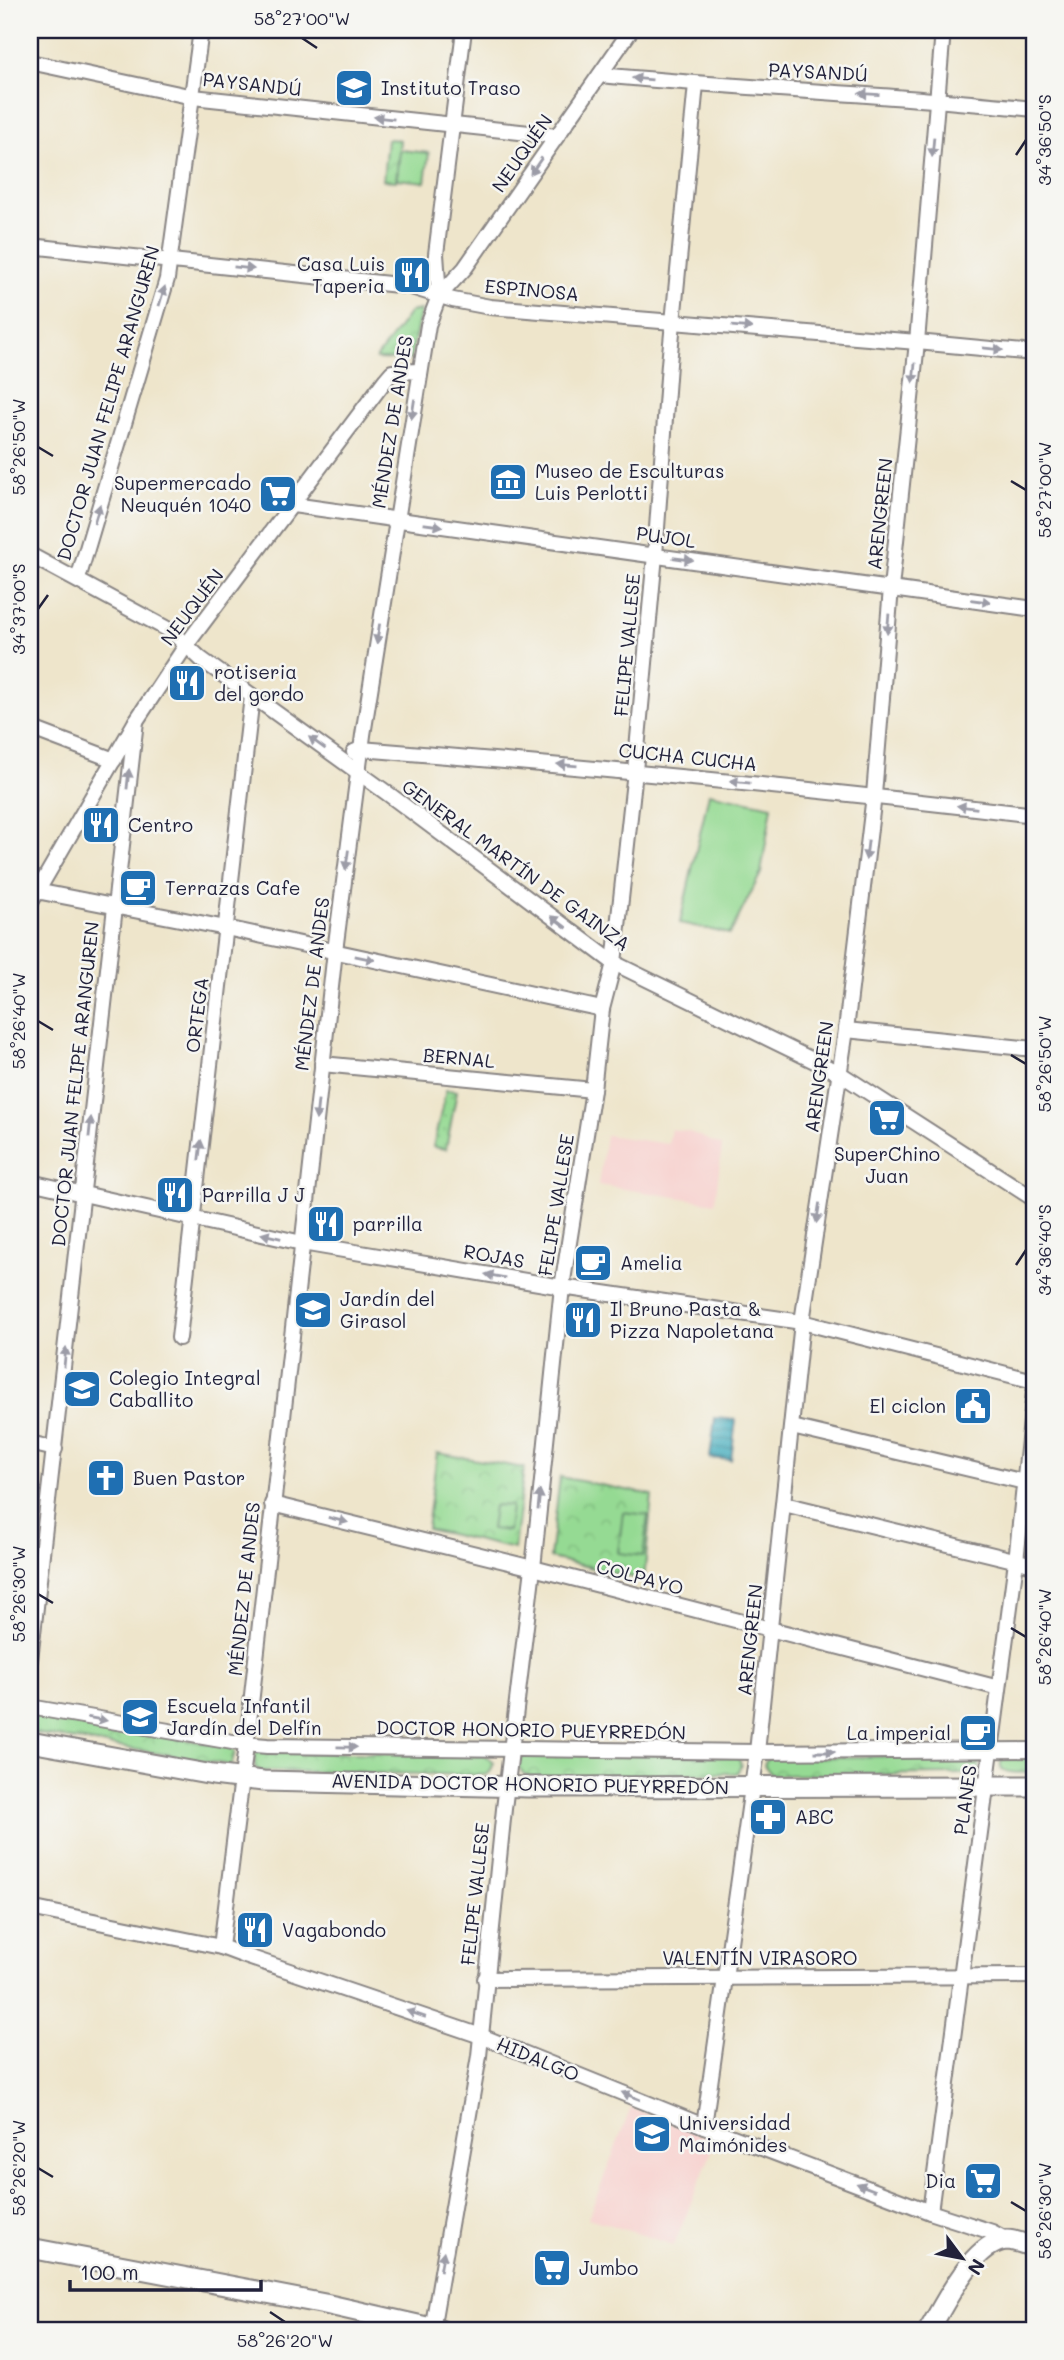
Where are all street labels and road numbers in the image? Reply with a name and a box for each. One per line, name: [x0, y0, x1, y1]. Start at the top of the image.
street label: PAYSANDÚ: [768, 56, 868, 87]
street label: PAYSANDÚ: [201, 66, 303, 101]
street label: NEUQUÉN: [486, 109, 558, 197]
street label: DOCTOR JUAN FELIPE ARANGUREN: [50, 242, 165, 563]
street label: ESPINOSA: [484, 273, 580, 306]
street label: MÉNDEZ DE ANDES: [365, 334, 418, 510]
street label: ARENGREEN: [861, 457, 898, 571]
street label: PUJOL: [635, 520, 697, 553]
street label: NEUQUÉN: [155, 563, 229, 650]
street label: FELIPE VALLESE: [608, 572, 645, 717]
street label: CUCHA CUCHA: [618, 737, 759, 776]
street label: GENERAL MARTÍN DE GAINZA: [397, 773, 635, 956]
street label: MÉNDEZ DE ANDES: [288, 896, 335, 1072]
street label: DOCTOR JUAN FELIPE ARANGUREN: [45, 920, 104, 1248]
street label: ORTEGA: [179, 976, 214, 1054]
street label: ARENGREEN: [798, 1020, 839, 1134]
street label: BERNAL: [422, 1042, 496, 1073]
street label: FELIPE VALLESE: [532, 1132, 579, 1278]
street label: ROJAS: [462, 1238, 527, 1273]
street label: MÉNDEZ DE ANDES: [222, 1501, 265, 1677]
street label: COLPAYO: [594, 1553, 687, 1600]
street label: ARENGREEN: [731, 1583, 768, 1697]
street label: DOCTOR HONORIO PUEYRREDÓN: [376, 1714, 686, 1745]
street label: PLANES: [947, 1763, 982, 1837]
street label: AVENIDA DOCTOR HONORIO PUEYRREDÓN: [331, 1768, 729, 1799]
street label: FELIPE VALLESE: [455, 1821, 494, 1967]
street label: VALENTÍN VIRASORO: [662, 1945, 858, 1970]
street label: HIDALGO: [493, 2031, 583, 2086]

